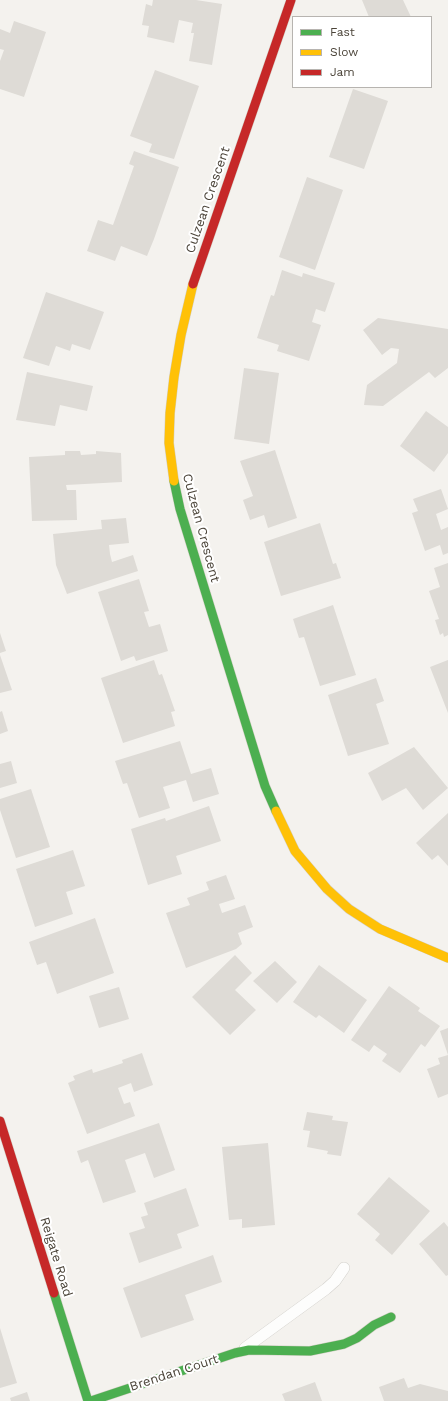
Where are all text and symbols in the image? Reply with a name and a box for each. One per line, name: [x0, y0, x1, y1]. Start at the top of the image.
legend: [292, 16, 432, 88]
text: Fast: [330, 25, 355, 39]
text: Slow: [330, 45, 358, 59]
text: Jam: [330, 65, 355, 79]
street label: Culzean Crescent: [182, 145, 234, 255]
street label: Culzean Crescent: [179, 472, 223, 584]
street label: Reigate Road: [36, 1215, 76, 1299]
street label: Brendan Court: [128, 1351, 220, 1395]

